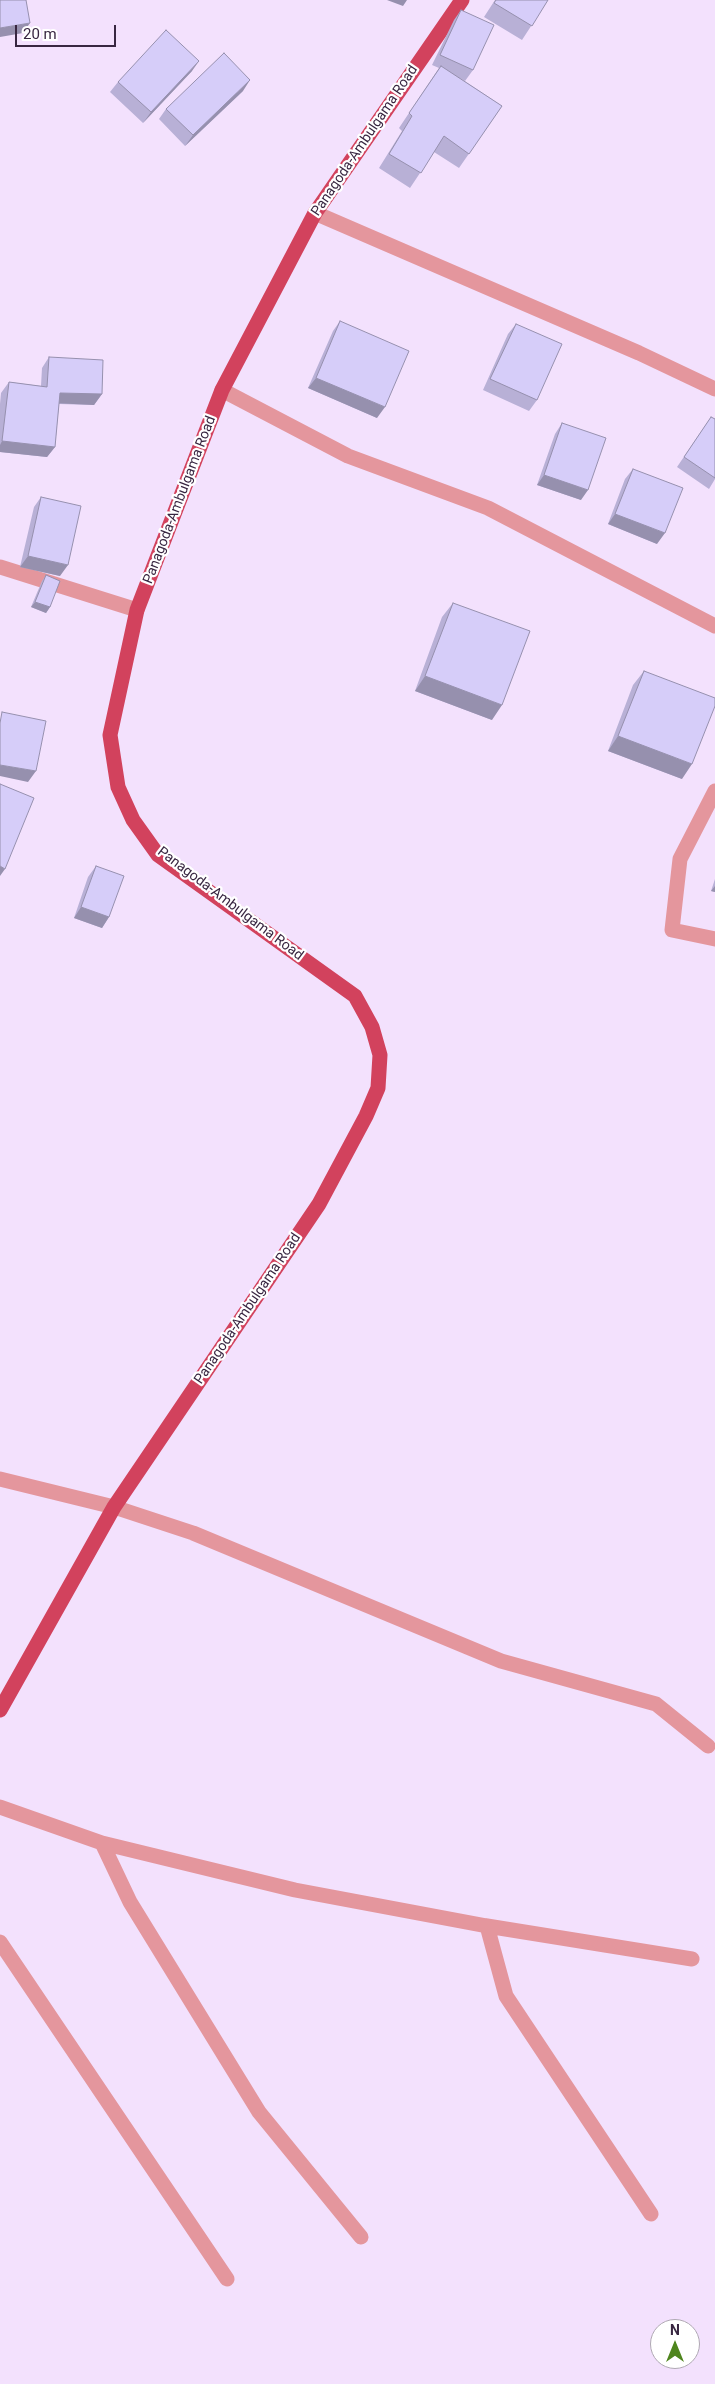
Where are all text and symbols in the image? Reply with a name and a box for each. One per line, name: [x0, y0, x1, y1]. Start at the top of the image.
scale bar: [18, 15, 119, 47]
text: 20 m: [23, 25, 57, 43]
street label: Panagoda-Ambulgama Road: [308, 62, 422, 220]
street label: Panagoda-Ambulgama Road: [140, 414, 220, 586]
street label: Panagoda-Ambulgama Road: [154, 844, 306, 964]
street label: Panagoda-Ambulgama Road: [191, 1230, 305, 1388]
north arrow: [650, 2319, 700, 2369]
text: N: [670, 2322, 680, 2338]

